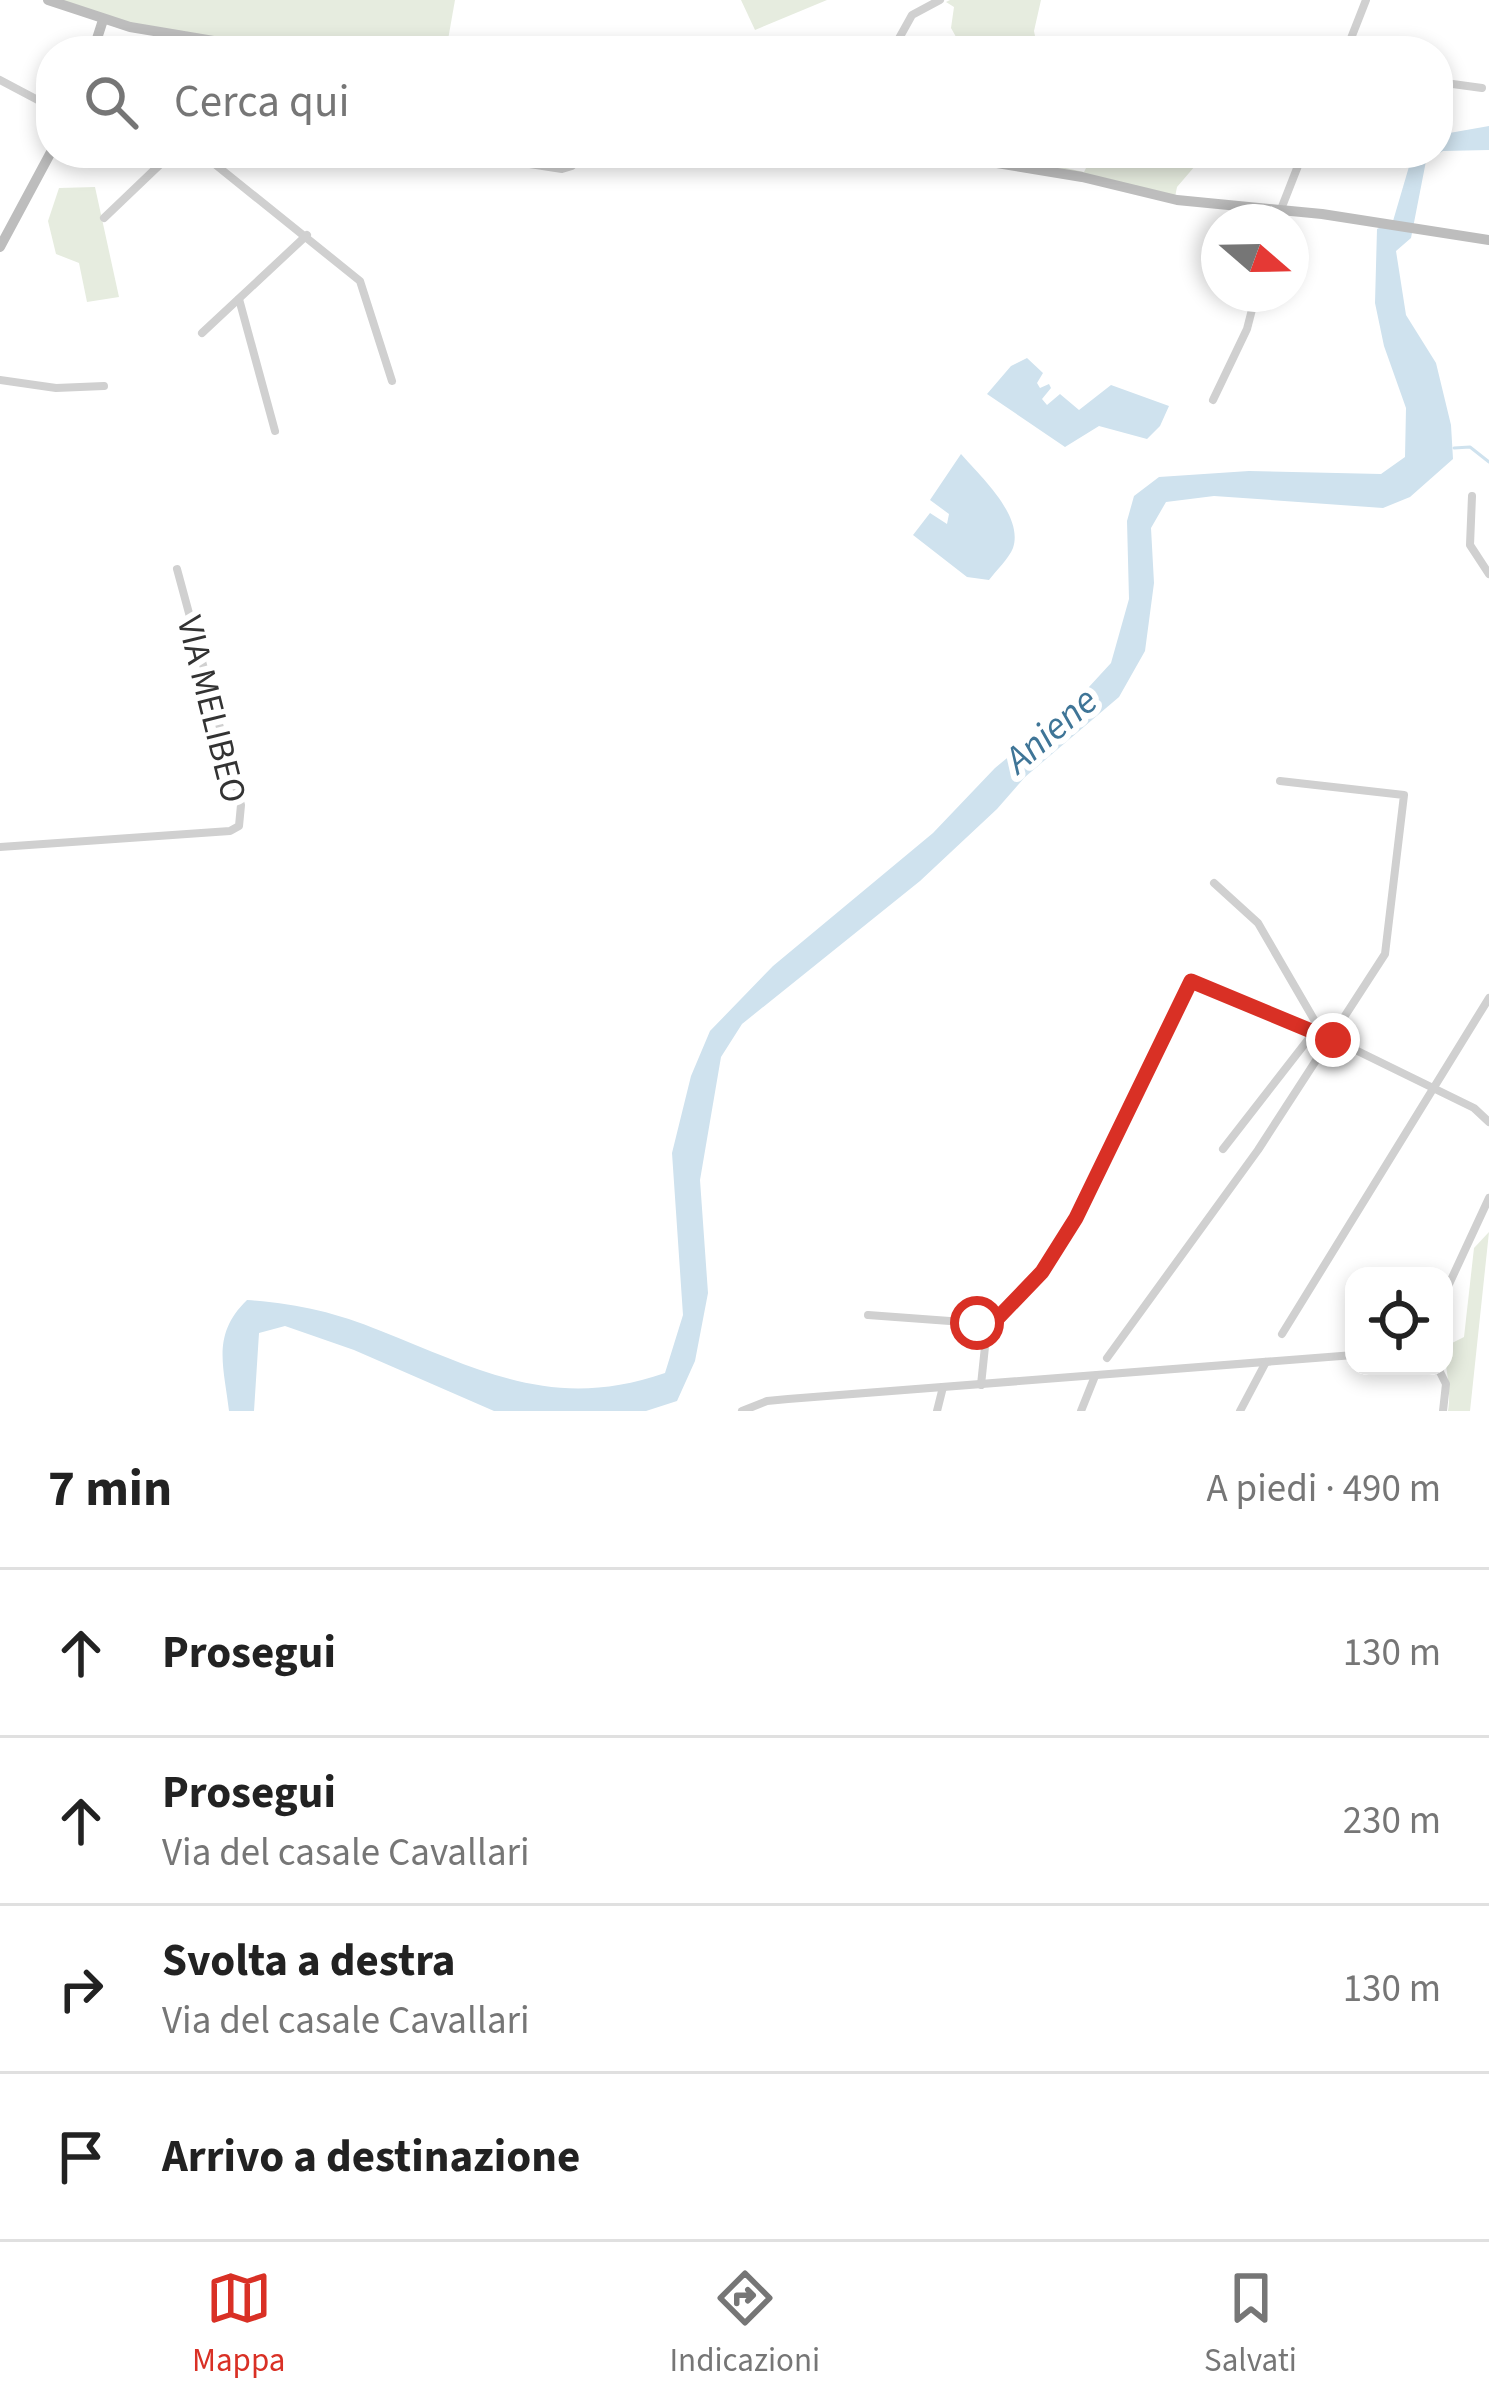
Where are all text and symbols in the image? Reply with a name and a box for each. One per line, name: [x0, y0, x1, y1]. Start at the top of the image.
search box: [36, 36, 1453, 168]
icon: search: [78, 69, 144, 135]
text: Cerca qui: [174, 70, 349, 134]
north arrow: [1201, 204, 1309, 312]
street label: VIA MELIBEO: [164, 611, 259, 808]
water label: Aniene: [991, 674, 1110, 788]
route end: [1306, 1013, 1360, 1067]
map controls: [1345, 1267, 1453, 1375]
button: locate: [1345, 1267, 1453, 1375]
route start: [950, 1296, 1004, 1350]
text: 7 min: [48, 1453, 172, 1525]
text: A piedi · 490 m: [1207, 1461, 1441, 1517]
icon: ahead: [48, 1620, 114, 1686]
text: Prosegui: [162, 1621, 336, 1685]
text: 130 m: [1343, 1625, 1441, 1681]
text: Prosegui: [162, 1761, 336, 1825]
icon: ahead: [48, 1788, 114, 1854]
text: 230 m: [1343, 1793, 1441, 1849]
text: Via del casale Cavallari: [162, 1825, 530, 1881]
text: Svolta a destra: [162, 1929, 456, 1993]
icon: right: [48, 1956, 114, 2022]
text: 130 m: [1343, 1961, 1441, 2017]
text: Via del casale Cavallari: [162, 1993, 530, 2049]
icon: arrive: [48, 2124, 114, 2190]
text: Arrivo a destinazione: [162, 2125, 580, 2189]
tab: Mappa: [192, 2265, 285, 2384]
tab: Indicazioni: [669, 2265, 820, 2384]
tab: Salvati: [1204, 2265, 1297, 2384]

